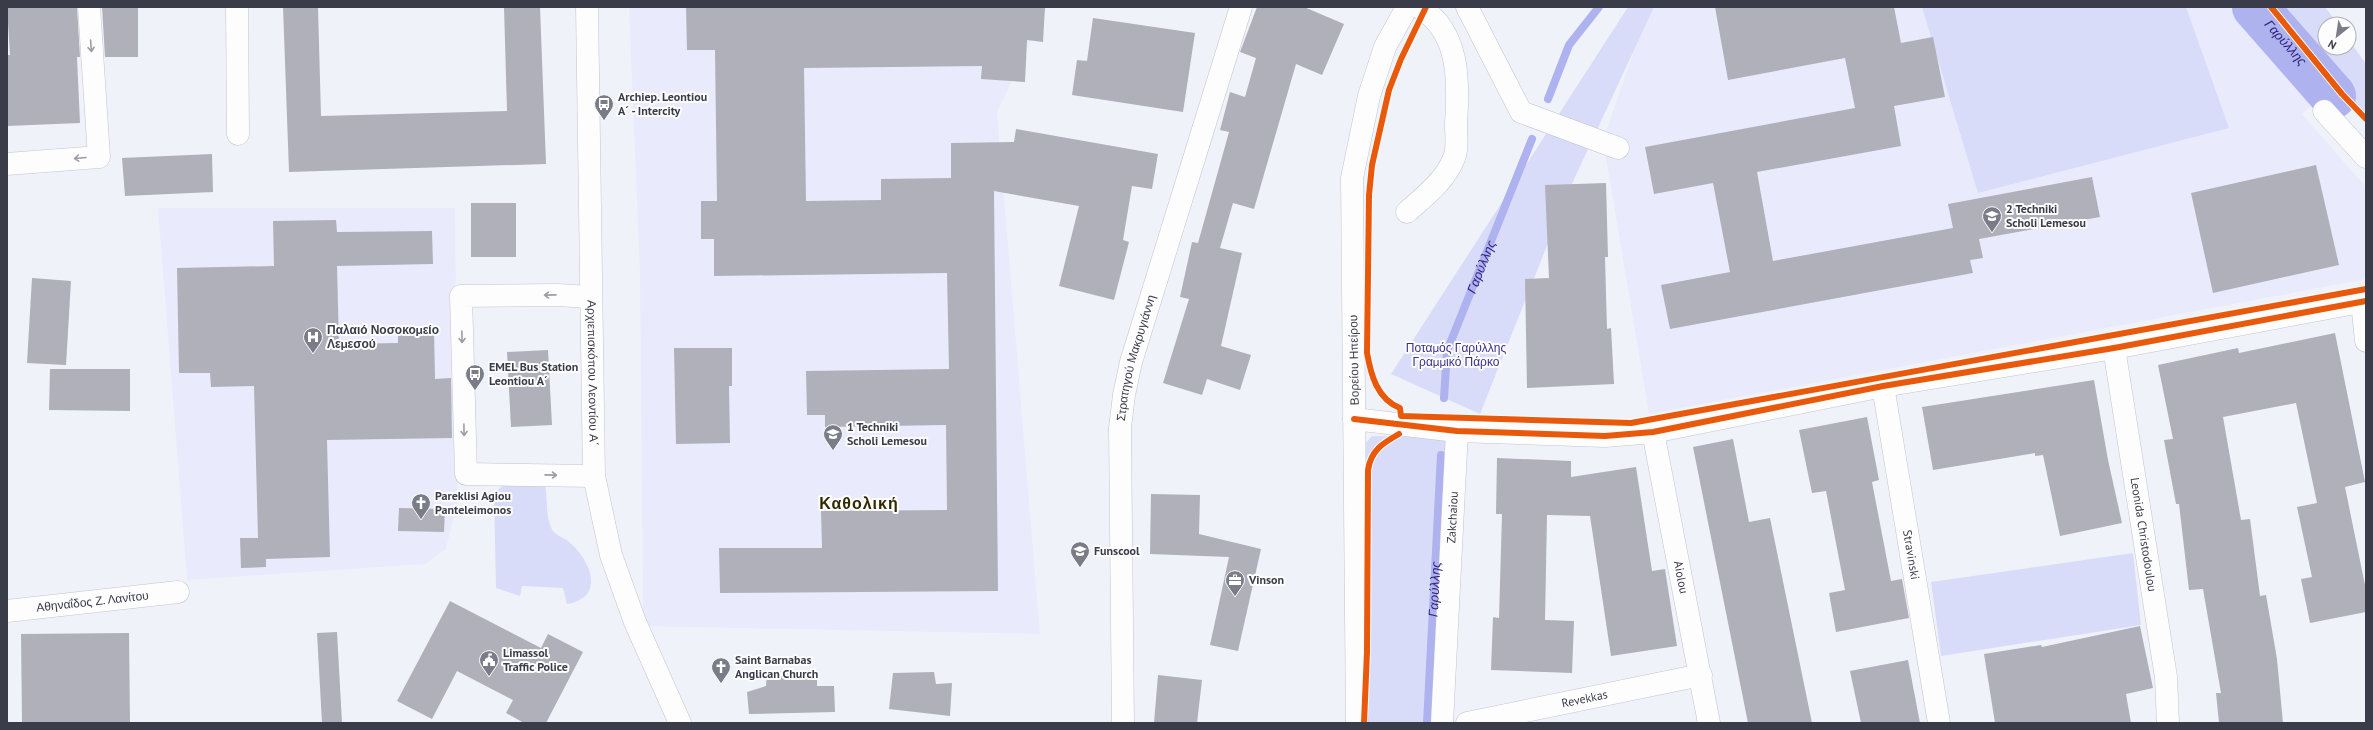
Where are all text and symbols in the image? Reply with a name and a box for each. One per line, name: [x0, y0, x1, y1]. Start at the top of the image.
water label: Γαρύλλης: [2261, 16, 2311, 70]
north arrow: [2317, 16, 2357, 56]
text: N: [2325, 37, 2339, 53]
one-way arrow: [88, 39, 95, 52]
place label: Archiep. Leontiou A´ - Intercity: [618, 89, 707, 118]
bus stop icon: Archiep. Leontiou A´ - Intercity: [593, 93, 615, 121]
one-way arrow: [74, 155, 87, 162]
place label: 2 Techniki Scholi Lemesou: [2006, 201, 2086, 230]
school or university icon: 2 Techniki Scholi Lemesou: [1981, 205, 2003, 233]
water label: Γαρύλλης: [1463, 237, 1500, 296]
one-way arrow: [544, 291, 557, 299]
street label: Στρατηγού Μακρυγιάννη: [1113, 293, 1158, 422]
street label: Αρχιεπισκόπου Λεοντίου Α΄: [584, 300, 602, 446]
street label: Βορείου Ηπείρου: [1345, 315, 1362, 405]
place label: Παλαιό Νοσοκομείο Λεμεσού: [327, 322, 439, 351]
hospital icon: Παλαιό Νοσοκομείο Λεμεσού: [302, 326, 324, 354]
one-way arrow: [458, 330, 466, 343]
park label: Ποταμός Γαρύλλης Γραμμικό Πάρκο: [1406, 340, 1506, 369]
place label: EMEL Bus Station Leontiou A´: [489, 359, 578, 388]
bus stop icon: EMEL Bus Station Leontiou A´: [464, 363, 486, 391]
place label: 1 Techniki Scholi Lemesou: [847, 419, 927, 448]
one-way arrow: [461, 423, 468, 436]
school or university icon: 1 Techniki Scholi Lemesou: [822, 423, 844, 451]
one-way arrow: [544, 471, 557, 479]
street label: Leonida Christodoulou: [2128, 476, 2160, 593]
place label: Pareklisi Agiou Panteleimonos: [435, 488, 511, 517]
street label: Zakchaiou: [1443, 491, 1461, 544]
church icon: Pareklisi Agiou Panteleimonos: [410, 492, 432, 520]
district label: Καθολική: [819, 493, 899, 513]
street label: Stravinski: [1900, 529, 1923, 581]
school or university icon: Funscool: [1069, 540, 1091, 568]
place label: Funscool: [1094, 543, 1140, 558]
water label: Γαρύλλης: [1425, 560, 1444, 618]
street label: Aiolou: [1671, 560, 1692, 595]
office icon: Vinson: [1224, 569, 1246, 597]
place label: Vinson: [1248, 572, 1284, 587]
street label: Αθηναΐδος Ζ. Λανίτου: [35, 587, 149, 615]
place label: Limassol Traffic Police: [503, 645, 568, 674]
public building icon: Limassol Traffic Police: [478, 649, 500, 677]
place label: Saint Barnabas Anglican Church: [735, 652, 818, 681]
church icon: Saint Barnabas Anglican Church: [710, 656, 732, 684]
street label: Revekkas: [1560, 686, 1609, 710]

